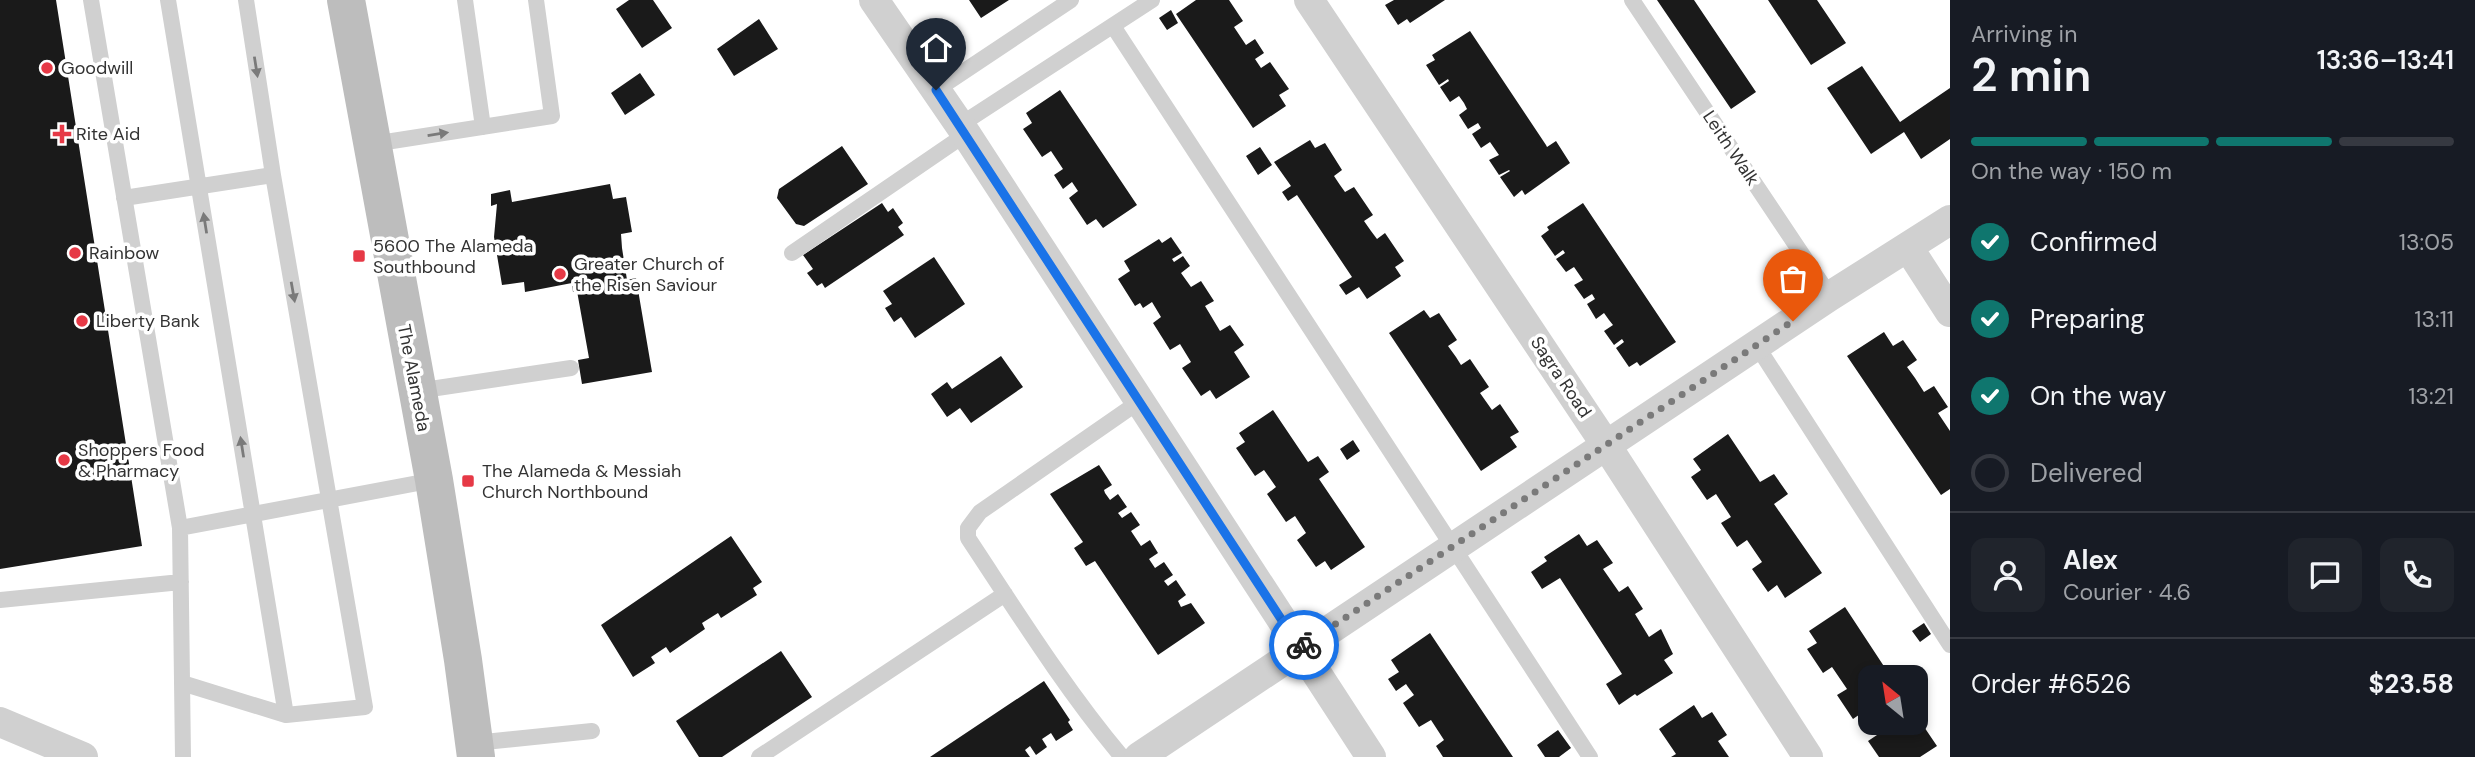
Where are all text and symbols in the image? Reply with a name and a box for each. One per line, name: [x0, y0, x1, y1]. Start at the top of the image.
pin: [906, 18, 966, 90]
text: Arriving in: [1971, 19, 2077, 49]
icon: home: [917, 29, 955, 67]
text: 13:36–13:41: [2317, 43, 2454, 77]
text: 2 min: [1971, 45, 2091, 105]
place label: Goodwill: [61, 56, 133, 80]
one-way arrow: [251, 57, 262, 79]
marker: Goodwill: [39, 60, 55, 76]
street label: Leith Walk: [1697, 106, 1765, 190]
place label: Rite Aid: [76, 122, 140, 146]
marker: Rite Aid: [54, 126, 70, 142]
one-way arrow: [427, 128, 449, 139]
text: On the way · 150 m: [1971, 156, 2172, 186]
one-way arrow: [199, 212, 210, 234]
icon: check: [1971, 223, 2009, 261]
text: Confirmed: [2030, 225, 2157, 259]
text: 13:05: [2399, 227, 2454, 257]
place label: 5600 The Alameda Southbound: [373, 234, 533, 279]
place label: Rainbow: [89, 241, 159, 265]
marker: Rainbow: [67, 245, 83, 261]
marker: 5600 The Alameda Southbound: [351, 248, 367, 264]
pin: [1763, 249, 1823, 321]
place label: Greater Church of the Risen Saviour: [574, 252, 724, 297]
icon: bag: [1774, 260, 1812, 298]
marker: Greater Church of the Risen Saviour: [552, 266, 568, 282]
one-way arrow: [288, 281, 299, 303]
icon: check: [1971, 300, 2009, 338]
text: Preparing: [2030, 302, 2145, 336]
text: 13:11: [2414, 304, 2454, 334]
place label: Liberty Bank: [96, 309, 200, 333]
marker: Liberty Bank: [74, 313, 90, 329]
street label: The Alameda: [392, 322, 436, 434]
street label: Sagra Road: [1525, 332, 1597, 422]
icon: check: [1971, 377, 2009, 415]
text: On the way: [2030, 379, 2166, 413]
text: 13:21: [2408, 381, 2454, 411]
one-way arrow: [236, 436, 247, 458]
place label: Shoppers Food & Pharmacy: [78, 438, 205, 483]
marker: Shoppers Food & Pharmacy: [56, 452, 72, 468]
text: Delivered: [2030, 456, 2143, 490]
place label: The Alameda & Messiah Church Northbound: [482, 459, 681, 504]
marker: The Alameda & Messiah Church Northbound: [460, 473, 476, 489]
button: person: [1971, 538, 2045, 612]
button: chat: [2288, 538, 2362, 612]
button: phone: [2380, 538, 2454, 612]
text: Alex: [2063, 543, 2118, 577]
text: Courier · 4.6: [2063, 577, 2191, 607]
courier: [1269, 610, 1339, 680]
icon: bike: [1285, 626, 1323, 664]
north arrow: [1858, 665, 1928, 735]
map controls: [1858, 665, 1928, 735]
text: Order #6526: [1971, 667, 2131, 701]
text: $23.58: [2368, 667, 2454, 701]

